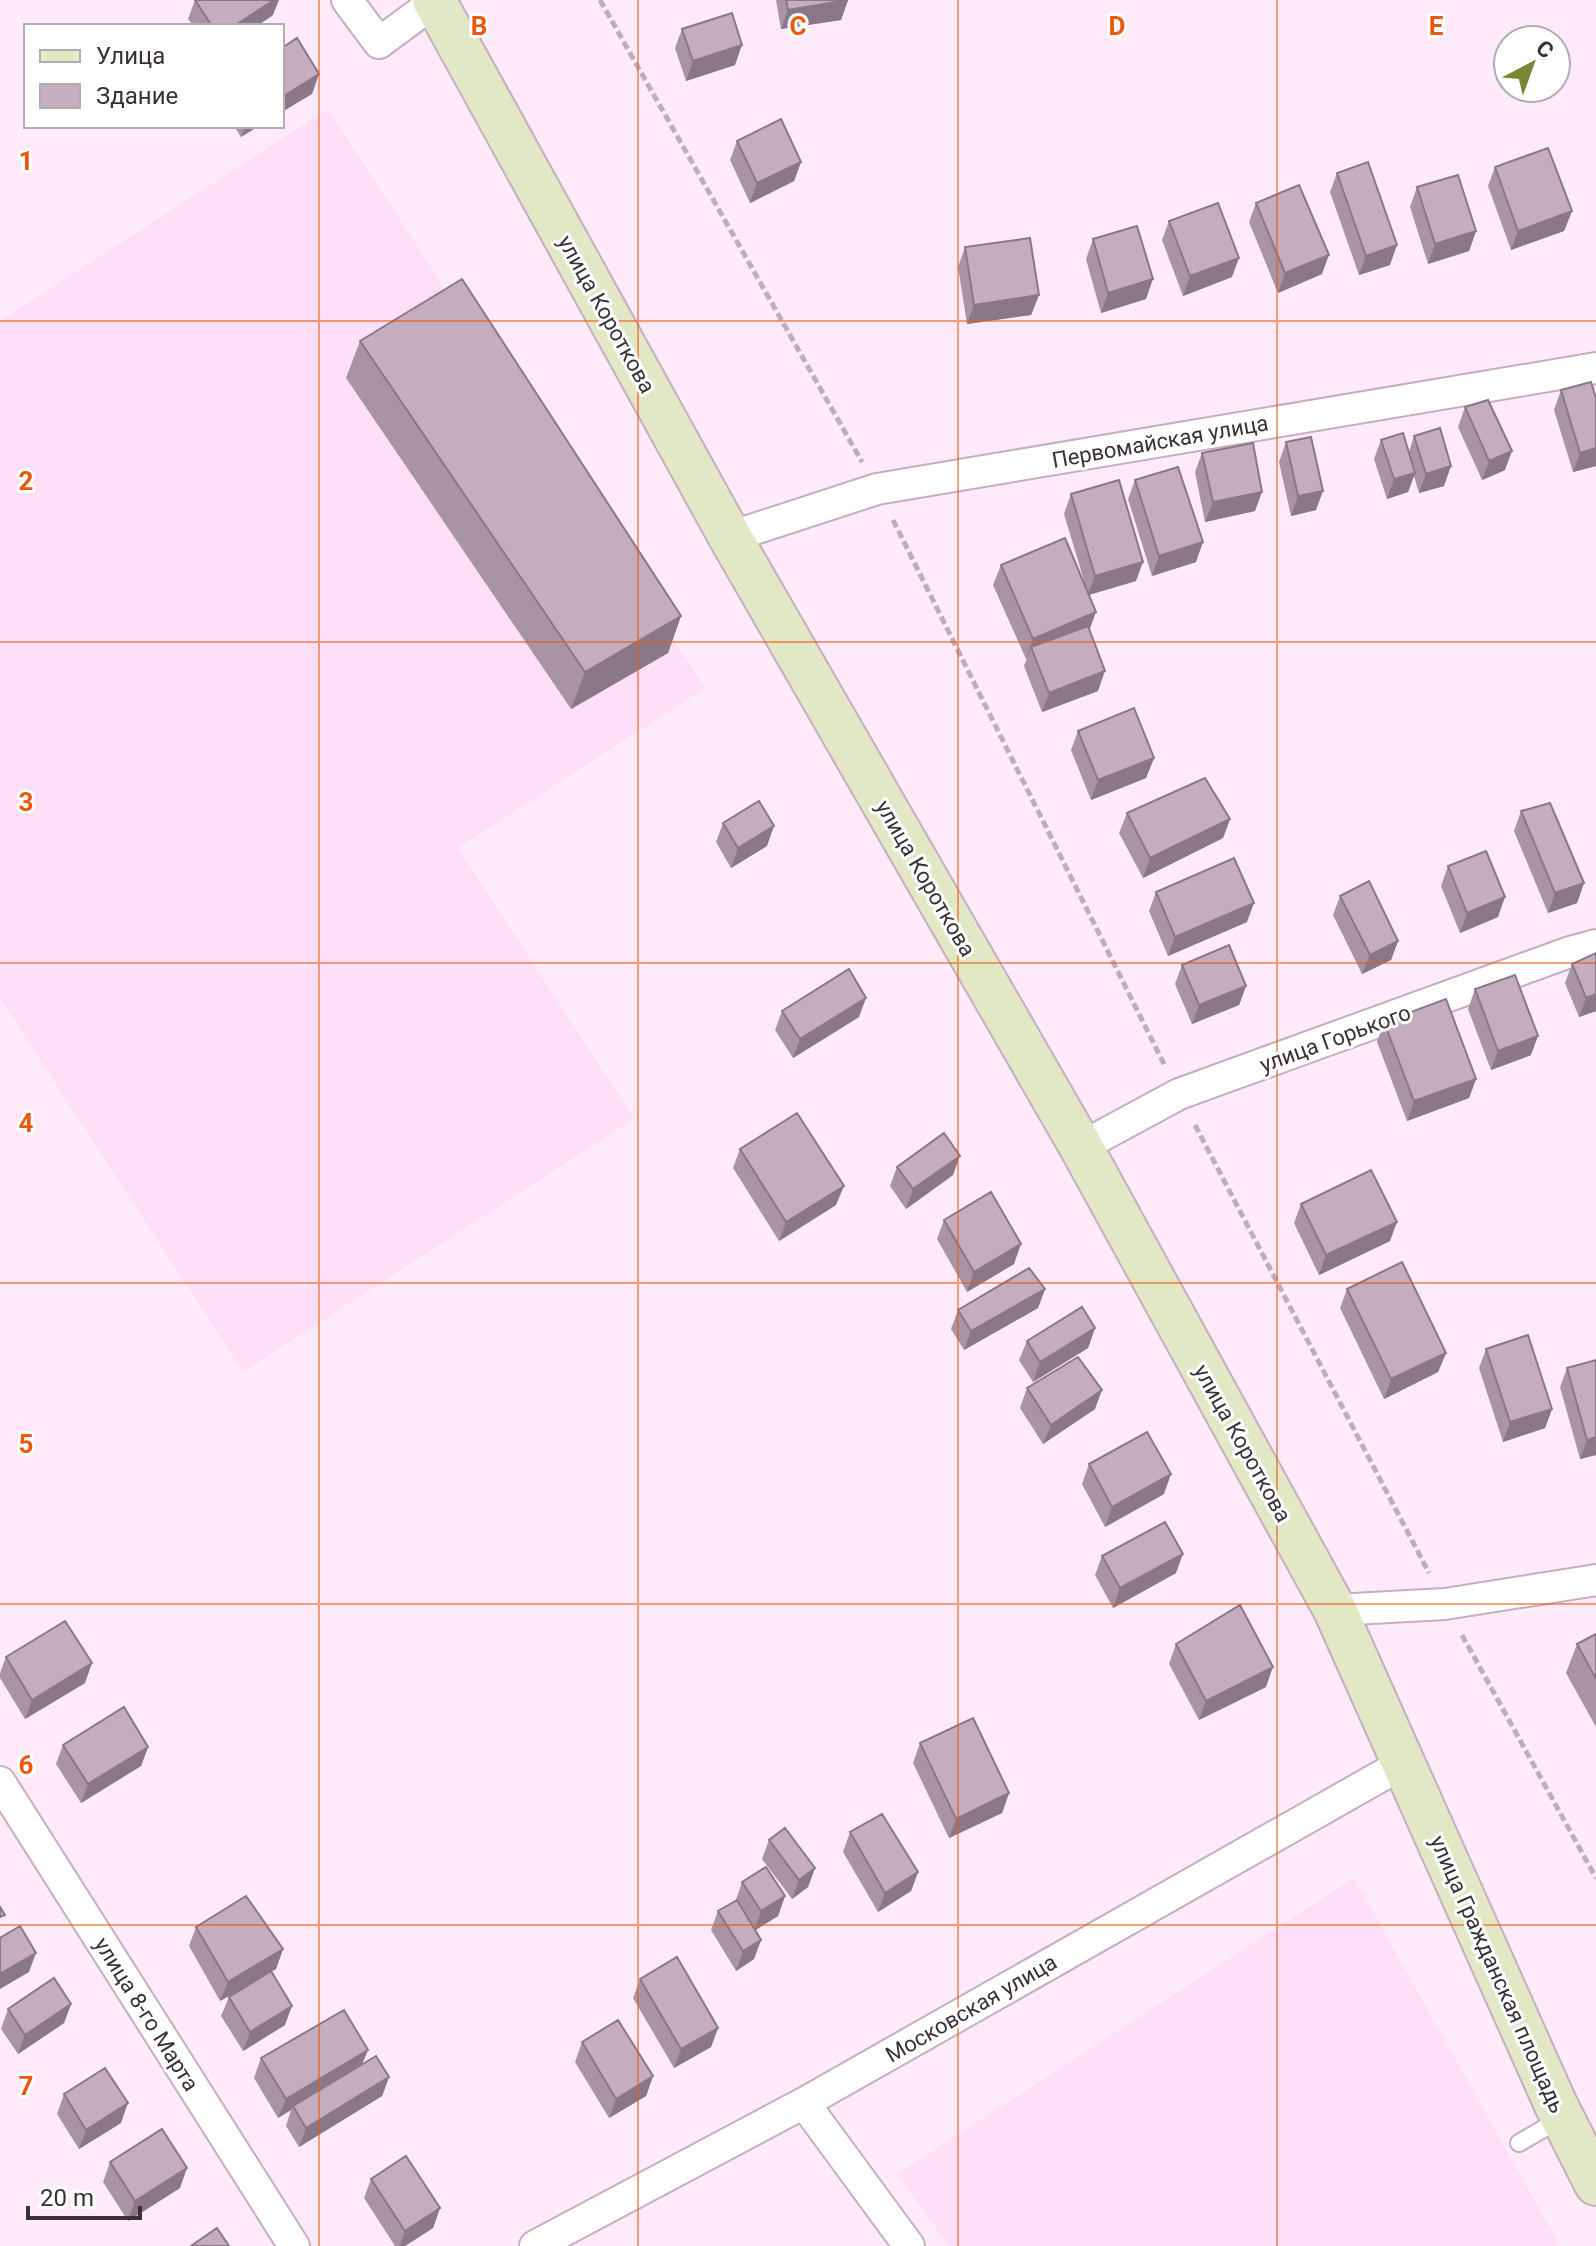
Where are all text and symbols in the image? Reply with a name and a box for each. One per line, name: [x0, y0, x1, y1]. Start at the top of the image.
text: B: [471, 11, 487, 41]
text: C: [789, 11, 807, 41]
text: D: [1109, 11, 1125, 41]
text: E: [1429, 11, 1444, 41]
legend: [24, 24, 284, 128]
north arrow: [1492, 24, 1572, 104]
text: С: [1531, 35, 1558, 63]
text: Улица: [96, 42, 165, 70]
text: Здание: [96, 82, 178, 110]
text: 1: [19, 146, 33, 176]
street label: улица Короткова: [553, 231, 660, 397]
street label: Первомайская улица: [1050, 410, 1270, 473]
text: 2: [19, 466, 33, 496]
text: 3: [19, 787, 33, 817]
street label: улица Короткова: [871, 796, 980, 961]
street label: улица Горького: [1256, 1000, 1414, 1077]
text: 4: [19, 1108, 34, 1138]
street label: улица Короткова: [1189, 1360, 1296, 1526]
text: 5: [19, 1429, 33, 1459]
text: 6: [19, 1750, 34, 1780]
street label: улица Гражданская площадь: [1425, 1832, 1570, 2117]
street label: улица 8-го Марта: [89, 1933, 204, 2096]
street label: Московская улица: [881, 1949, 1061, 2068]
text: 7: [19, 2071, 33, 2101]
scale bar: [28, 2170, 140, 2220]
text: 20 m: [40, 2184, 94, 2212]

